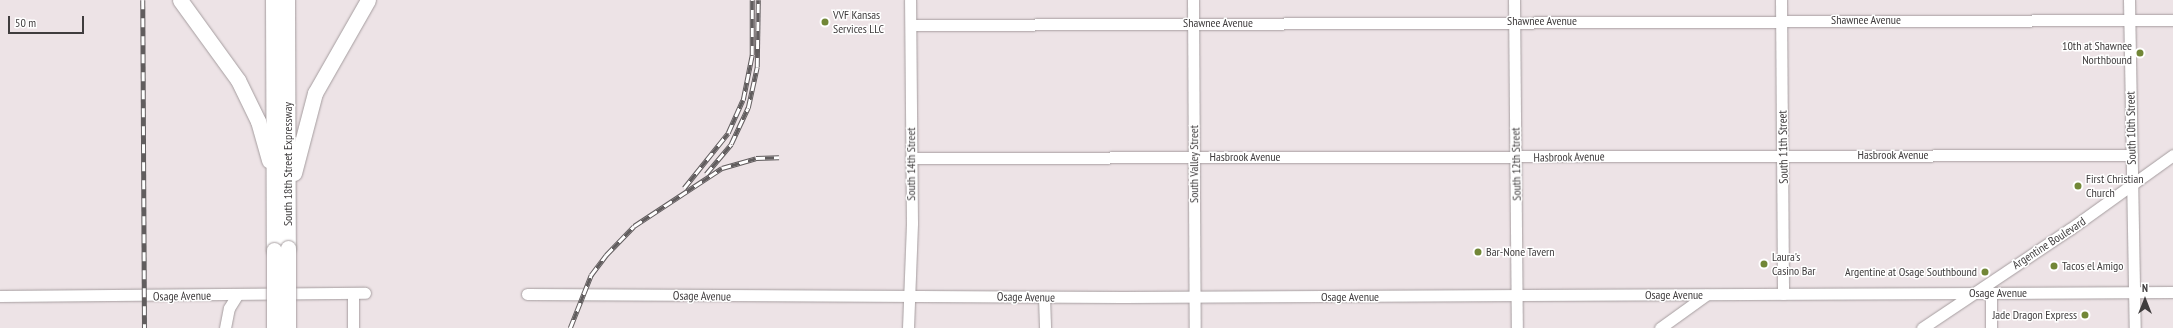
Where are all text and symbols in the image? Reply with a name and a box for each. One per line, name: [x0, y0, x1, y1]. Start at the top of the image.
scale bar: [10, 8, 86, 34]
place label: VVF Kansas Services LLC: [833, 8, 884, 36]
street label: Shawnee Avenue: [1831, 13, 1901, 27]
street label: Shawnee Avenue: [1507, 14, 1577, 28]
text: 50 m: [15, 15, 36, 30]
street label: Shawnee Avenue: [1183, 16, 1253, 30]
marker: VVF Kansas Services LLC: [820, 17, 830, 27]
place label: 10th at Shawnee Northbound: [2062, 39, 2132, 67]
marker: 10th at Shawnee Northbound: [2135, 48, 2145, 58]
street label: South 10th Street: [2123, 91, 2139, 165]
street label: South 18th Street Expressway: [281, 102, 295, 226]
street label: South 11th Street: [1775, 110, 1791, 184]
street label: South Valley Street: [1187, 125, 1201, 203]
street label: South 14th Street: [904, 127, 918, 201]
street label: South 12th Street: [1508, 127, 1524, 201]
street label: Hasbrook Avenue: [1857, 148, 1929, 162]
street label: Hasbrook Avenue: [1533, 149, 1605, 165]
street label: Hasbrook Avenue: [1209, 150, 1281, 164]
place label: First Christian Church: [2086, 172, 2143, 200]
marker: First Christian Church: [2073, 181, 2083, 191]
street label: Argentine Boulevard: [2010, 214, 2088, 272]
place label: Bar-None Tavern: [1486, 245, 1555, 259]
marker: Bar-None Tavern: [1473, 247, 1483, 257]
place label: Laura's Casino Bar: [1772, 250, 1816, 278]
marker: Laura's Casino Bar: [1759, 259, 1769, 269]
place label: Tacos el Amigo: [2062, 259, 2124, 273]
marker: Tacos el Amigo: [2049, 261, 2059, 271]
place label: Argentine at Osage Southbound: [1845, 265, 1977, 279]
marker: Argentine at Osage Southbound: [1980, 267, 1990, 277]
north arrow: [2125, 280, 2165, 320]
text: N: [2142, 281, 2148, 295]
street label: Osage Avenue: [1969, 286, 2027, 300]
street label: Osage Avenue: [153, 288, 211, 304]
street label: Osage Avenue: [673, 288, 731, 304]
street label: Osage Avenue: [1645, 288, 1703, 302]
street label: Osage Avenue: [997, 289, 1055, 305]
street label: Osage Avenue: [1321, 290, 1379, 304]
place label: Jade Dragon Express: [1992, 308, 2077, 322]
marker: Jade Dragon Express: [2080, 310, 2090, 320]

